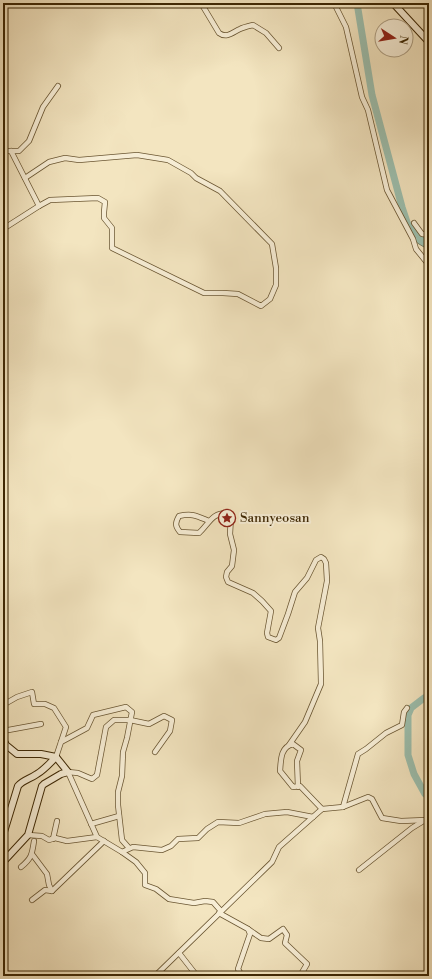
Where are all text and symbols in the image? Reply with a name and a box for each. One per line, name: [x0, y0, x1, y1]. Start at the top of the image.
north arrow: [374, 18, 414, 58]
text: N: [395, 34, 411, 46]
place icon: Sannyeosan: [217, 508, 237, 528]
place label: Sannyeosan: [240, 510, 310, 526]

